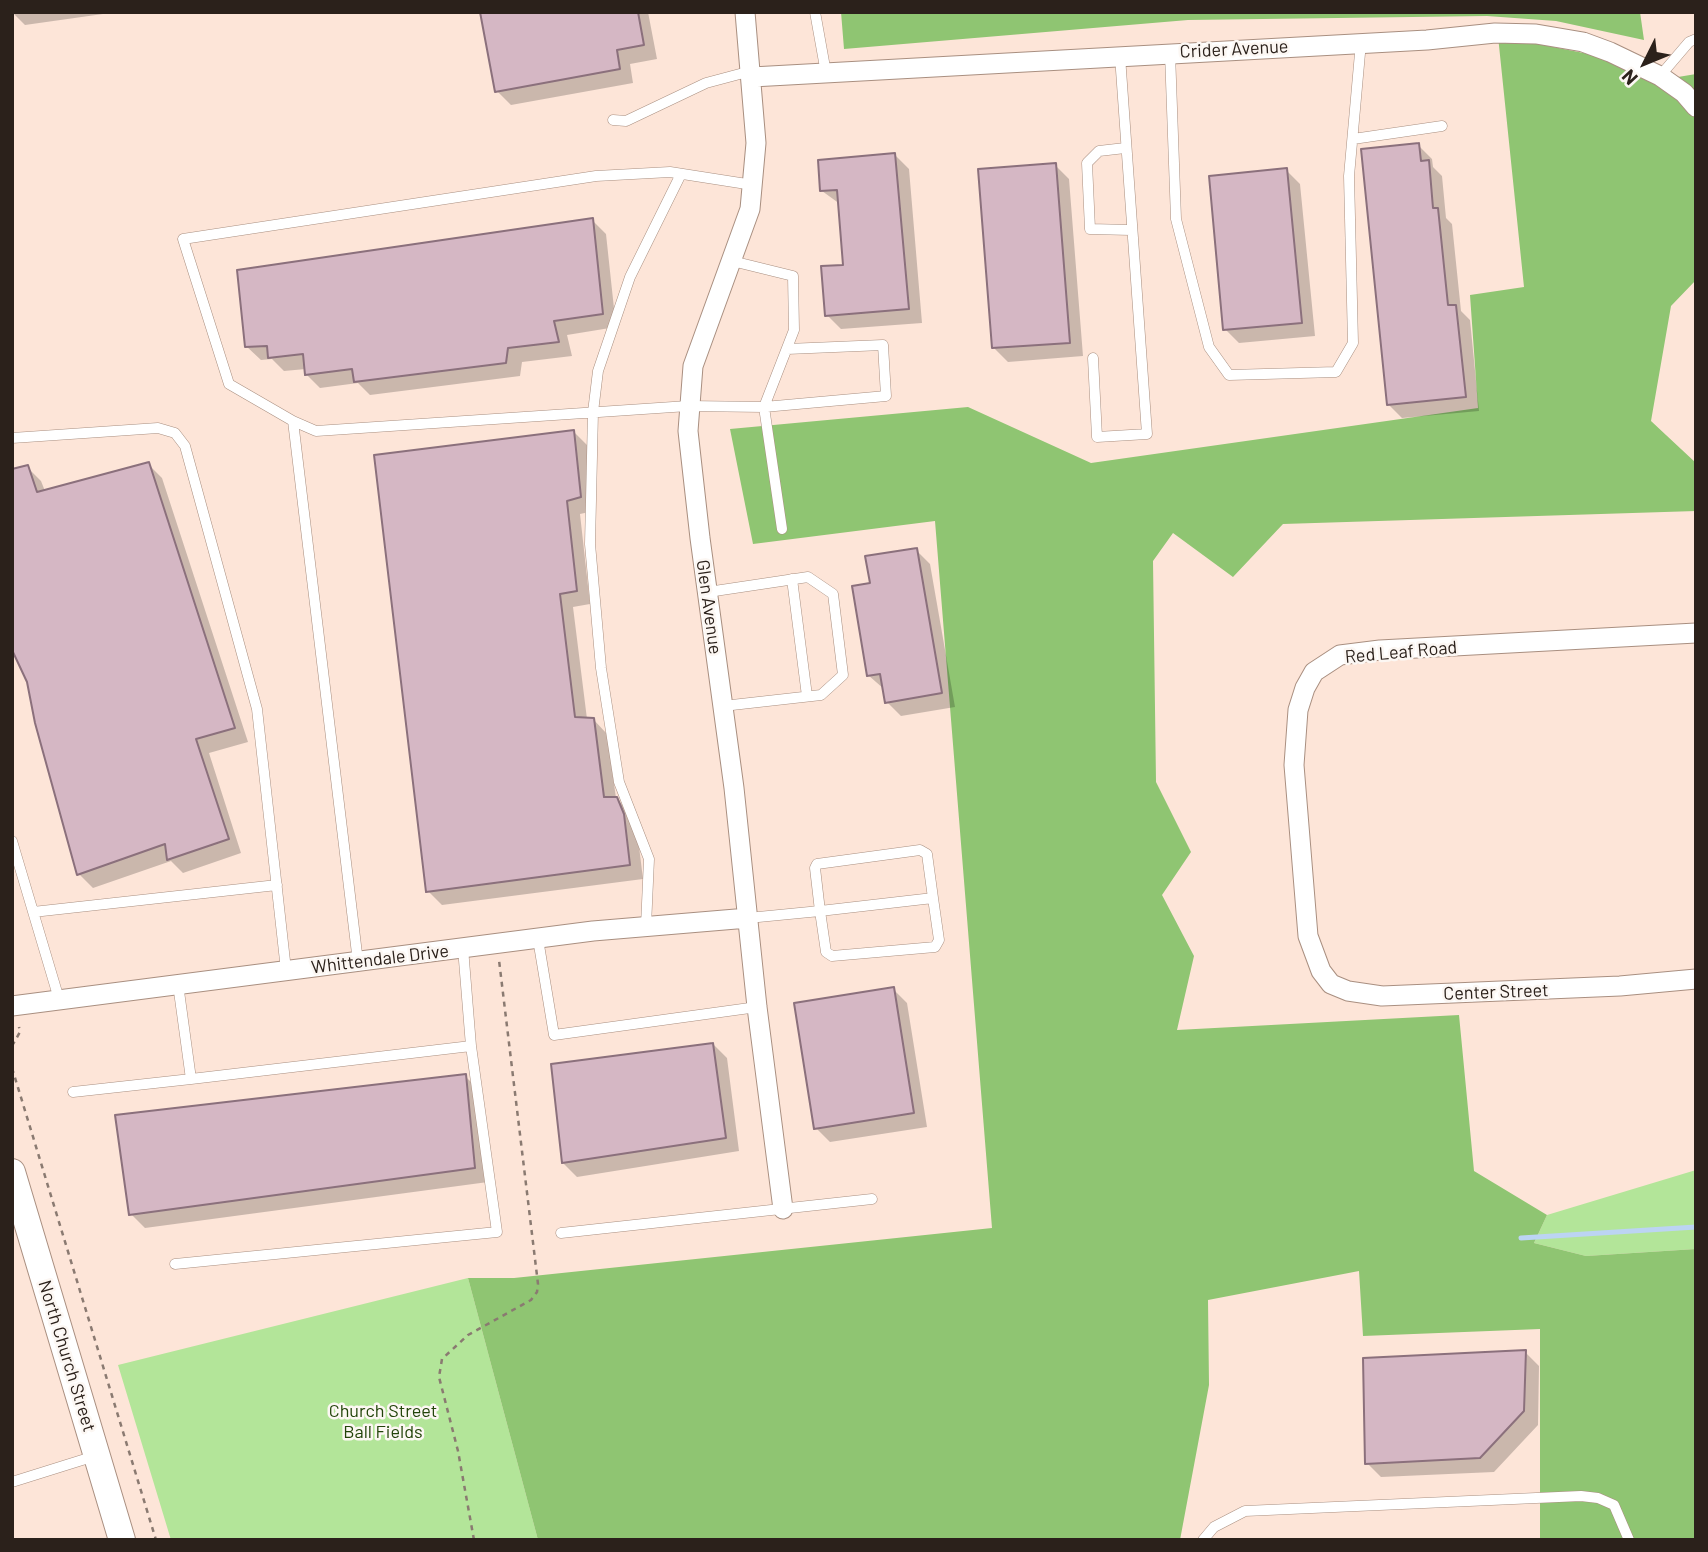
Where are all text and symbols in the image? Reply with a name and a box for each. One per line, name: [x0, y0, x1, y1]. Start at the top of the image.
north arrow: [1610, 28, 1680, 98]
street label: Crider Avenue: [1179, 35, 1289, 63]
text: N: [1617, 65, 1642, 90]
street label: Glen Avenue: [692, 558, 726, 656]
street label: Red Leaf Road: [1344, 636, 1458, 668]
street label: Whittendale Drive: [310, 940, 450, 978]
street label: Center Street: [1443, 979, 1549, 1005]
street label: North Church Street: [34, 1278, 100, 1434]
park label: Church Street Ball Fields: [329, 1400, 437, 1442]

